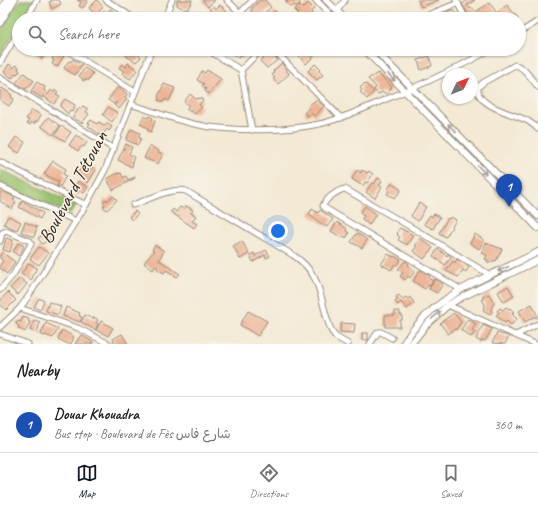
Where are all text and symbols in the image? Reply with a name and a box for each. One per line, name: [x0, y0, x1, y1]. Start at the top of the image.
search box: [12, 12, 526, 56]
icon: search: [26, 23, 48, 45]
text: Search here: [58, 25, 119, 44]
north arrow: [442, 68, 478, 104]
one-way arrow: [386, 72, 396, 82]
one-way arrow: [447, 123, 457, 133]
street label: Boulevard Tétouan: [33, 126, 114, 248]
one-way arrow: [477, 165, 486, 175]
pin: 1: [496, 174, 522, 207]
your location: [268, 221, 288, 241]
one-way arrow: [497, 266, 509, 273]
one-way arrow: [431, 311, 441, 320]
text: Nearby: [16, 360, 59, 381]
text: Douar Khouadra: [54, 405, 139, 424]
text: 1: [26, 417, 32, 433]
text: 360 m: [494, 417, 522, 433]
text: Bus stop · Boulevard de Fès شارع فاس: [54, 426, 231, 442]
tab: Map: [76, 462, 98, 500]
tab: Directions: [250, 462, 288, 500]
tab: Saved: [440, 462, 462, 500]

